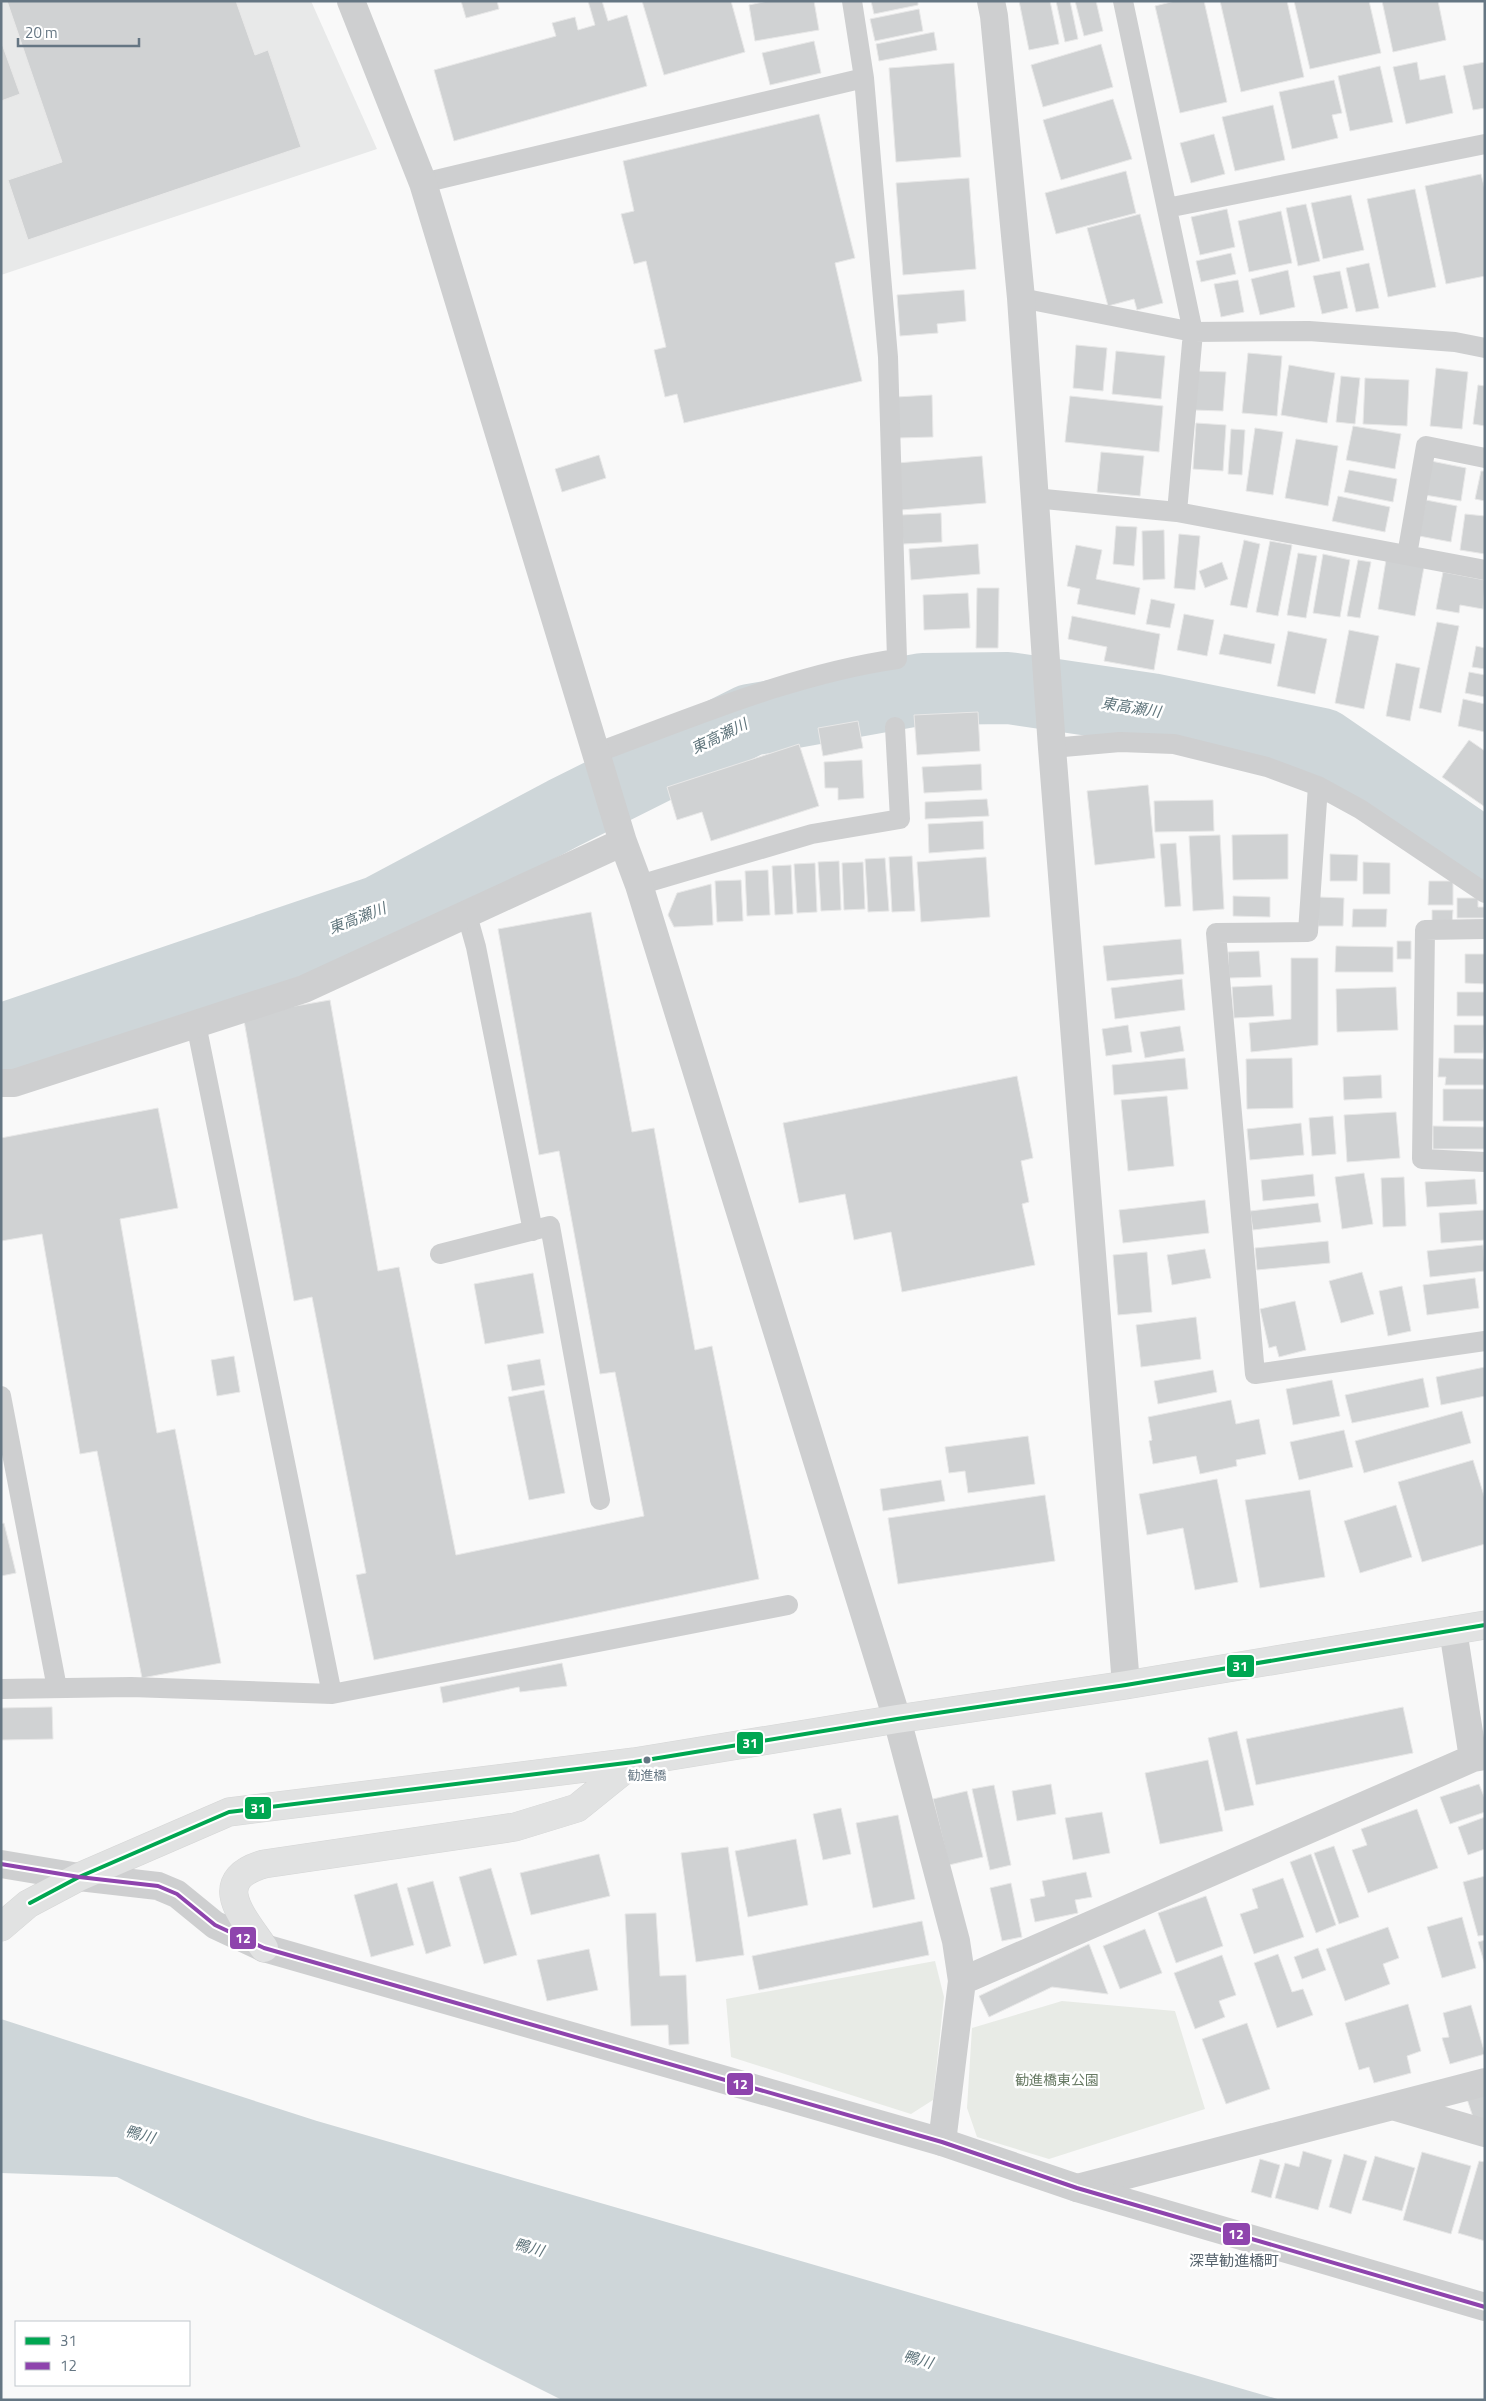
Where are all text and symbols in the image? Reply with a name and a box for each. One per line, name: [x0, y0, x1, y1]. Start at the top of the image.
scale bar: [18, 15, 139, 47]
text: 20 m: [25, 21, 58, 44]
water label: 東高瀬川: [1100, 691, 1164, 723]
water label: 東高瀬川: [687, 712, 753, 759]
water label: 東高瀬川: [325, 896, 391, 939]
line badge: 31: [1226, 1654, 1255, 1678]
text: 31: [1232, 1655, 1248, 1676]
line badge: 31: [736, 1731, 764, 1755]
text: 31: [742, 1732, 758, 1753]
marker: 勧進橋: [642, 1755, 652, 1765]
place label: 勧進橋: [627, 1765, 667, 1785]
line badge: 31: [244, 1796, 272, 1820]
text: 31: [250, 1797, 266, 1818]
line badge: 12: [229, 1926, 257, 1950]
text: 12: [235, 1927, 251, 1948]
park label: 勧進橋東公園: [1015, 2069, 1099, 2090]
line badge: 12: [726, 2072, 754, 2096]
text: 12: [732, 2073, 748, 2094]
water label: 鴨川: [122, 2119, 160, 2150]
line badge: 12: [1222, 2222, 1251, 2246]
text: 12: [1228, 2223, 1244, 2244]
water label: 鴨川: [511, 2232, 549, 2263]
district label: 深草勧進橋町: [1189, 2249, 1279, 2272]
legend: [15, 2321, 190, 2386]
text: 31: [60, 2329, 77, 2352]
water label: 鴨川: [900, 2344, 938, 2375]
text: 12: [60, 2354, 77, 2377]

